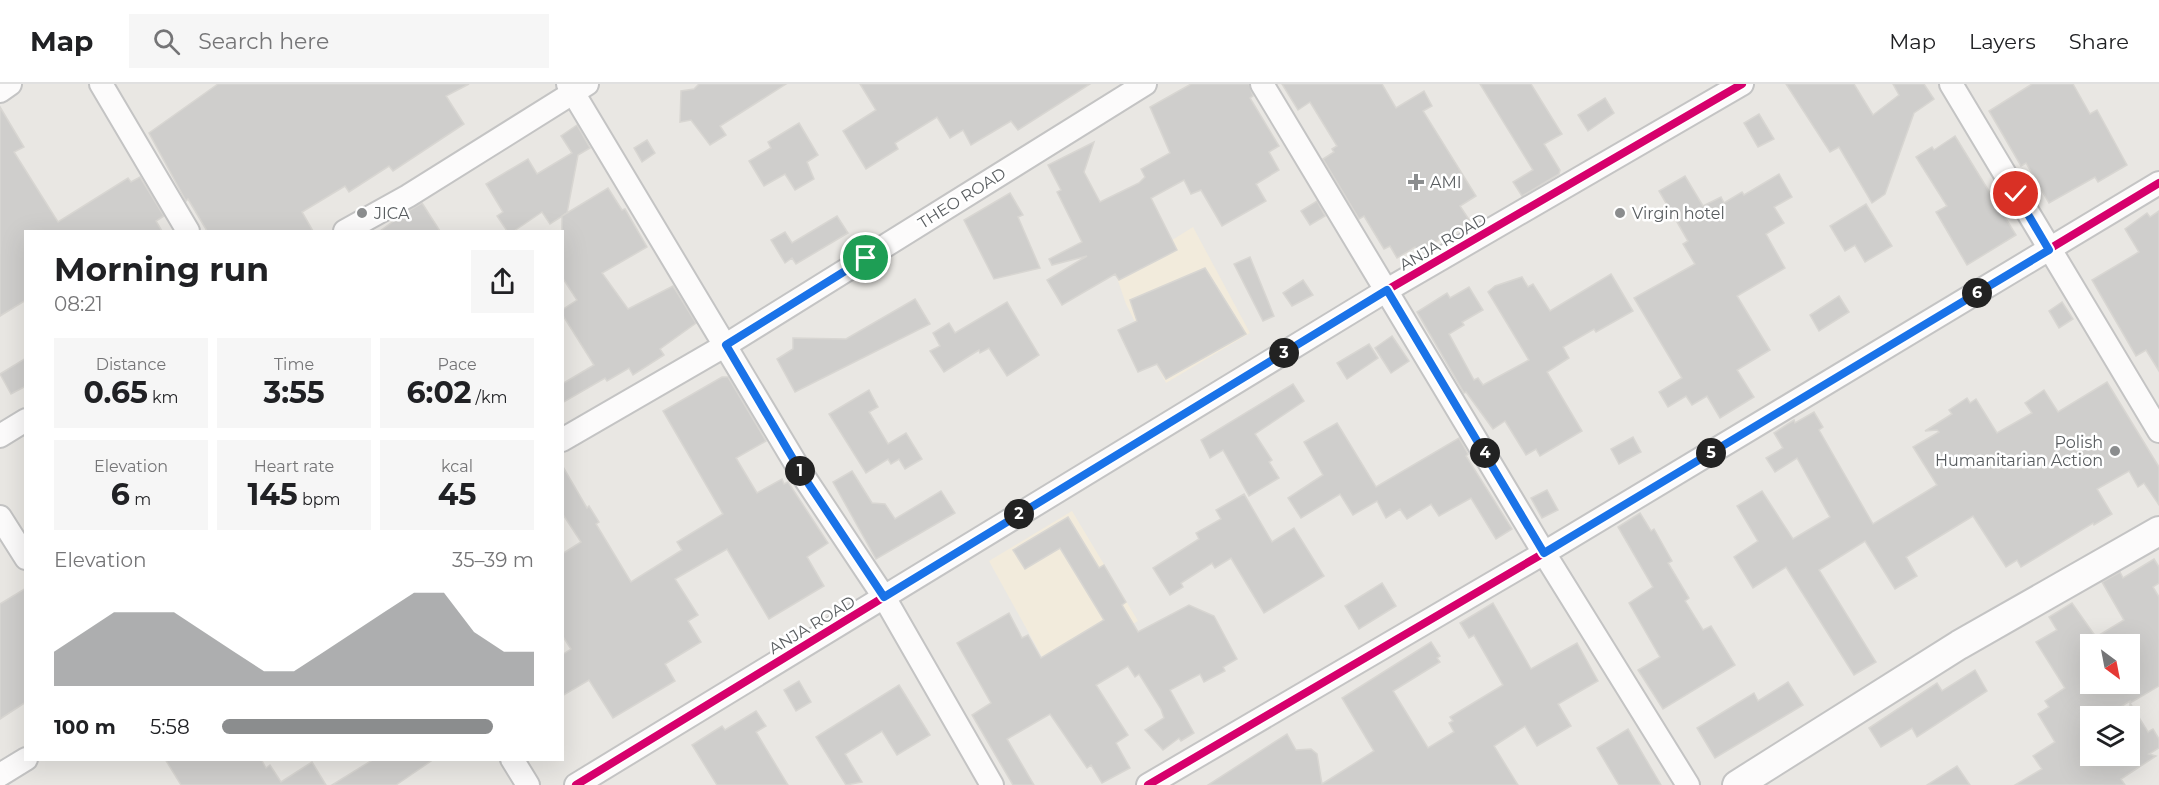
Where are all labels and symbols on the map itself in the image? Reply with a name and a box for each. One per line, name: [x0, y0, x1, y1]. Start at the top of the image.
street label: THEO ROAD: [915, 163, 1009, 233]
pin: [1990, 168, 2041, 219]
marker: AMI: [1407, 173, 1425, 191]
place label: AMI: [1430, 173, 1462, 192]
place label: JICA: [373, 204, 410, 223]
place label: Virgin hotel: [1632, 204, 1725, 223]
marker: JICA: [355, 206, 369, 220]
marker: Virgin hotel: [1613, 206, 1627, 220]
street label: ANJA ROAD: [1396, 209, 1490, 275]
pin: [840, 232, 891, 283]
pin: 6: [1962, 278, 1992, 308]
pin: 3: [1269, 338, 1299, 368]
place label: Polish Humanitarian Action: [1935, 433, 2103, 470]
pin: 4: [1470, 438, 1500, 468]
pin: 5: [1696, 438, 1726, 468]
marker: Polish Humanitarian Action: [2108, 444, 2122, 458]
pin: 1: [785, 456, 815, 486]
pin: 2: [1004, 499, 1034, 529]
street label: ANJA ROAD: [765, 592, 859, 658]
north arrow: [2080, 634, 2140, 694]

